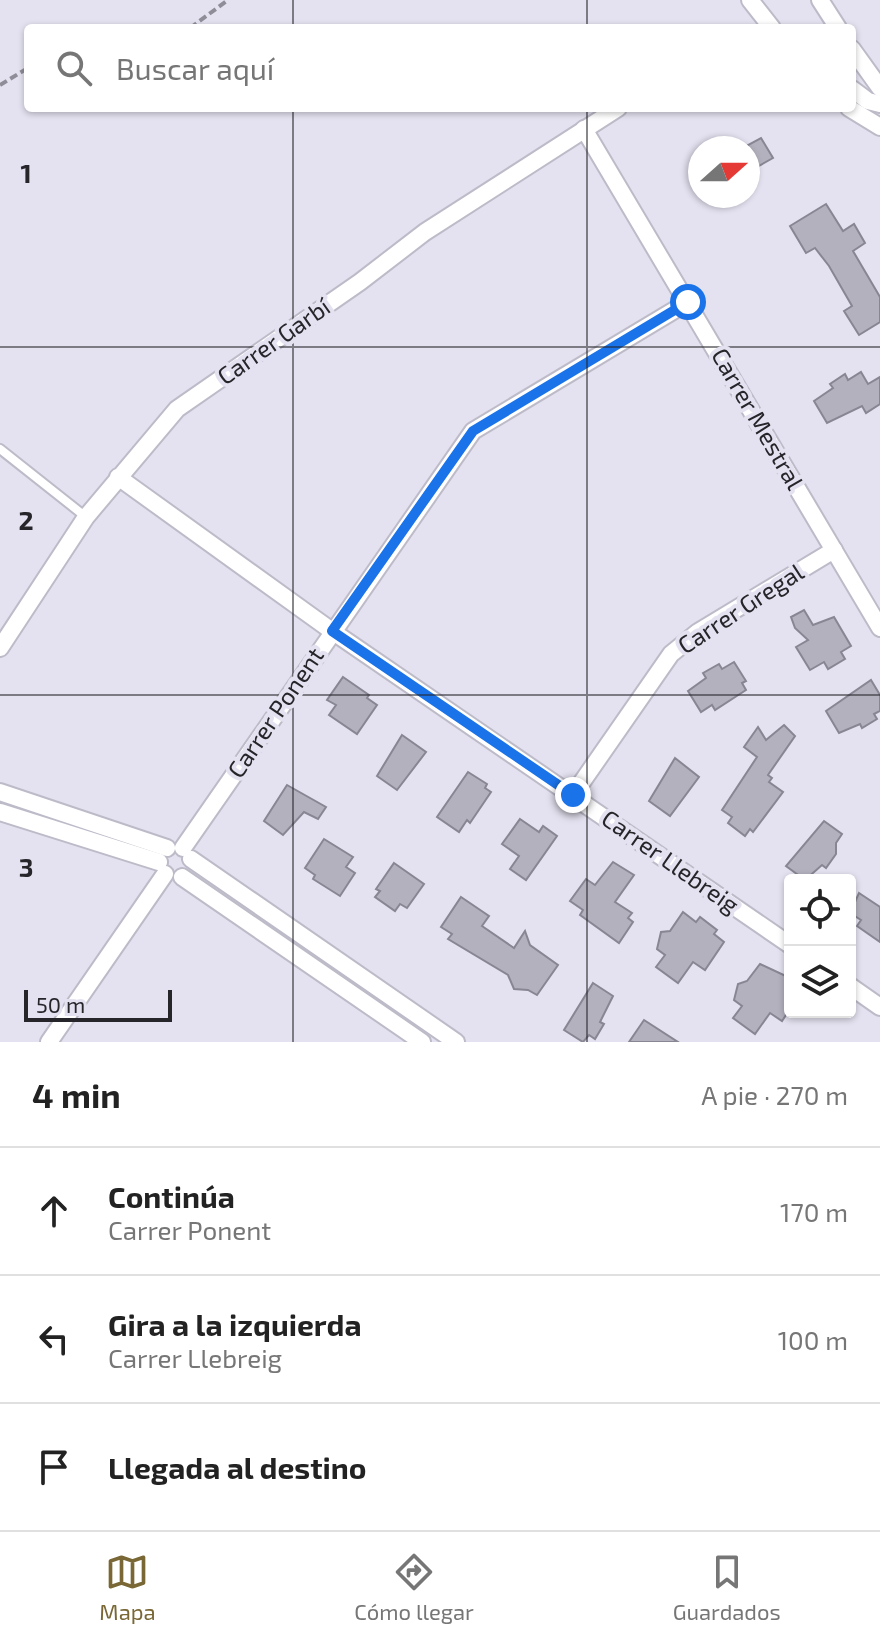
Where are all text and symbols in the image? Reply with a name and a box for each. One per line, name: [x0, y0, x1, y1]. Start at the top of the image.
search box: [24, 24, 856, 112]
icon: search: [52, 46, 96, 90]
text: Buscar aquí: [116, 50, 274, 86]
north arrow: [688, 136, 760, 208]
text: 1: [20, 157, 32, 188]
route start: [670, 284, 706, 320]
street label: Carrer Garbí: [211, 291, 336, 390]
street label: Carrer Mestral: [706, 342, 810, 494]
text: 2: [18, 504, 34, 535]
street label: Carrer Gregal: [672, 556, 808, 659]
street label: Carrer Ponent: [221, 642, 329, 783]
route end: [555, 777, 591, 813]
street label: Carrer Llebreig: [597, 803, 745, 919]
text: 3: [19, 851, 33, 882]
map controls: [784, 874, 856, 1018]
button: locate: [784, 874, 856, 946]
button: layers: [784, 946, 856, 1018]
scale bar: [24, 986, 172, 1022]
text: 50 m: [36, 991, 85, 1017]
text: 4 min: [32, 1074, 121, 1115]
text: A pie · 270 m: [701, 1079, 848, 1110]
text: Continúa: [108, 1178, 235, 1214]
icon: ahead: [32, 1189, 76, 1233]
text: 170 m: [780, 1196, 848, 1227]
text: Carrer Ponent: [108, 1214, 271, 1245]
text: Gira a la izquierda: [108, 1306, 362, 1342]
icon: left: [32, 1317, 76, 1361]
text: 100 m: [778, 1324, 848, 1355]
text: Carrer Llebreig: [108, 1342, 282, 1373]
icon: arrive: [32, 1445, 76, 1489]
text: Llegada al destino: [108, 1449, 367, 1485]
tab: Mapa: [99, 1550, 156, 1624]
tab: Cómo llegar: [354, 1550, 474, 1624]
tab: Guardados: [673, 1550, 781, 1624]

